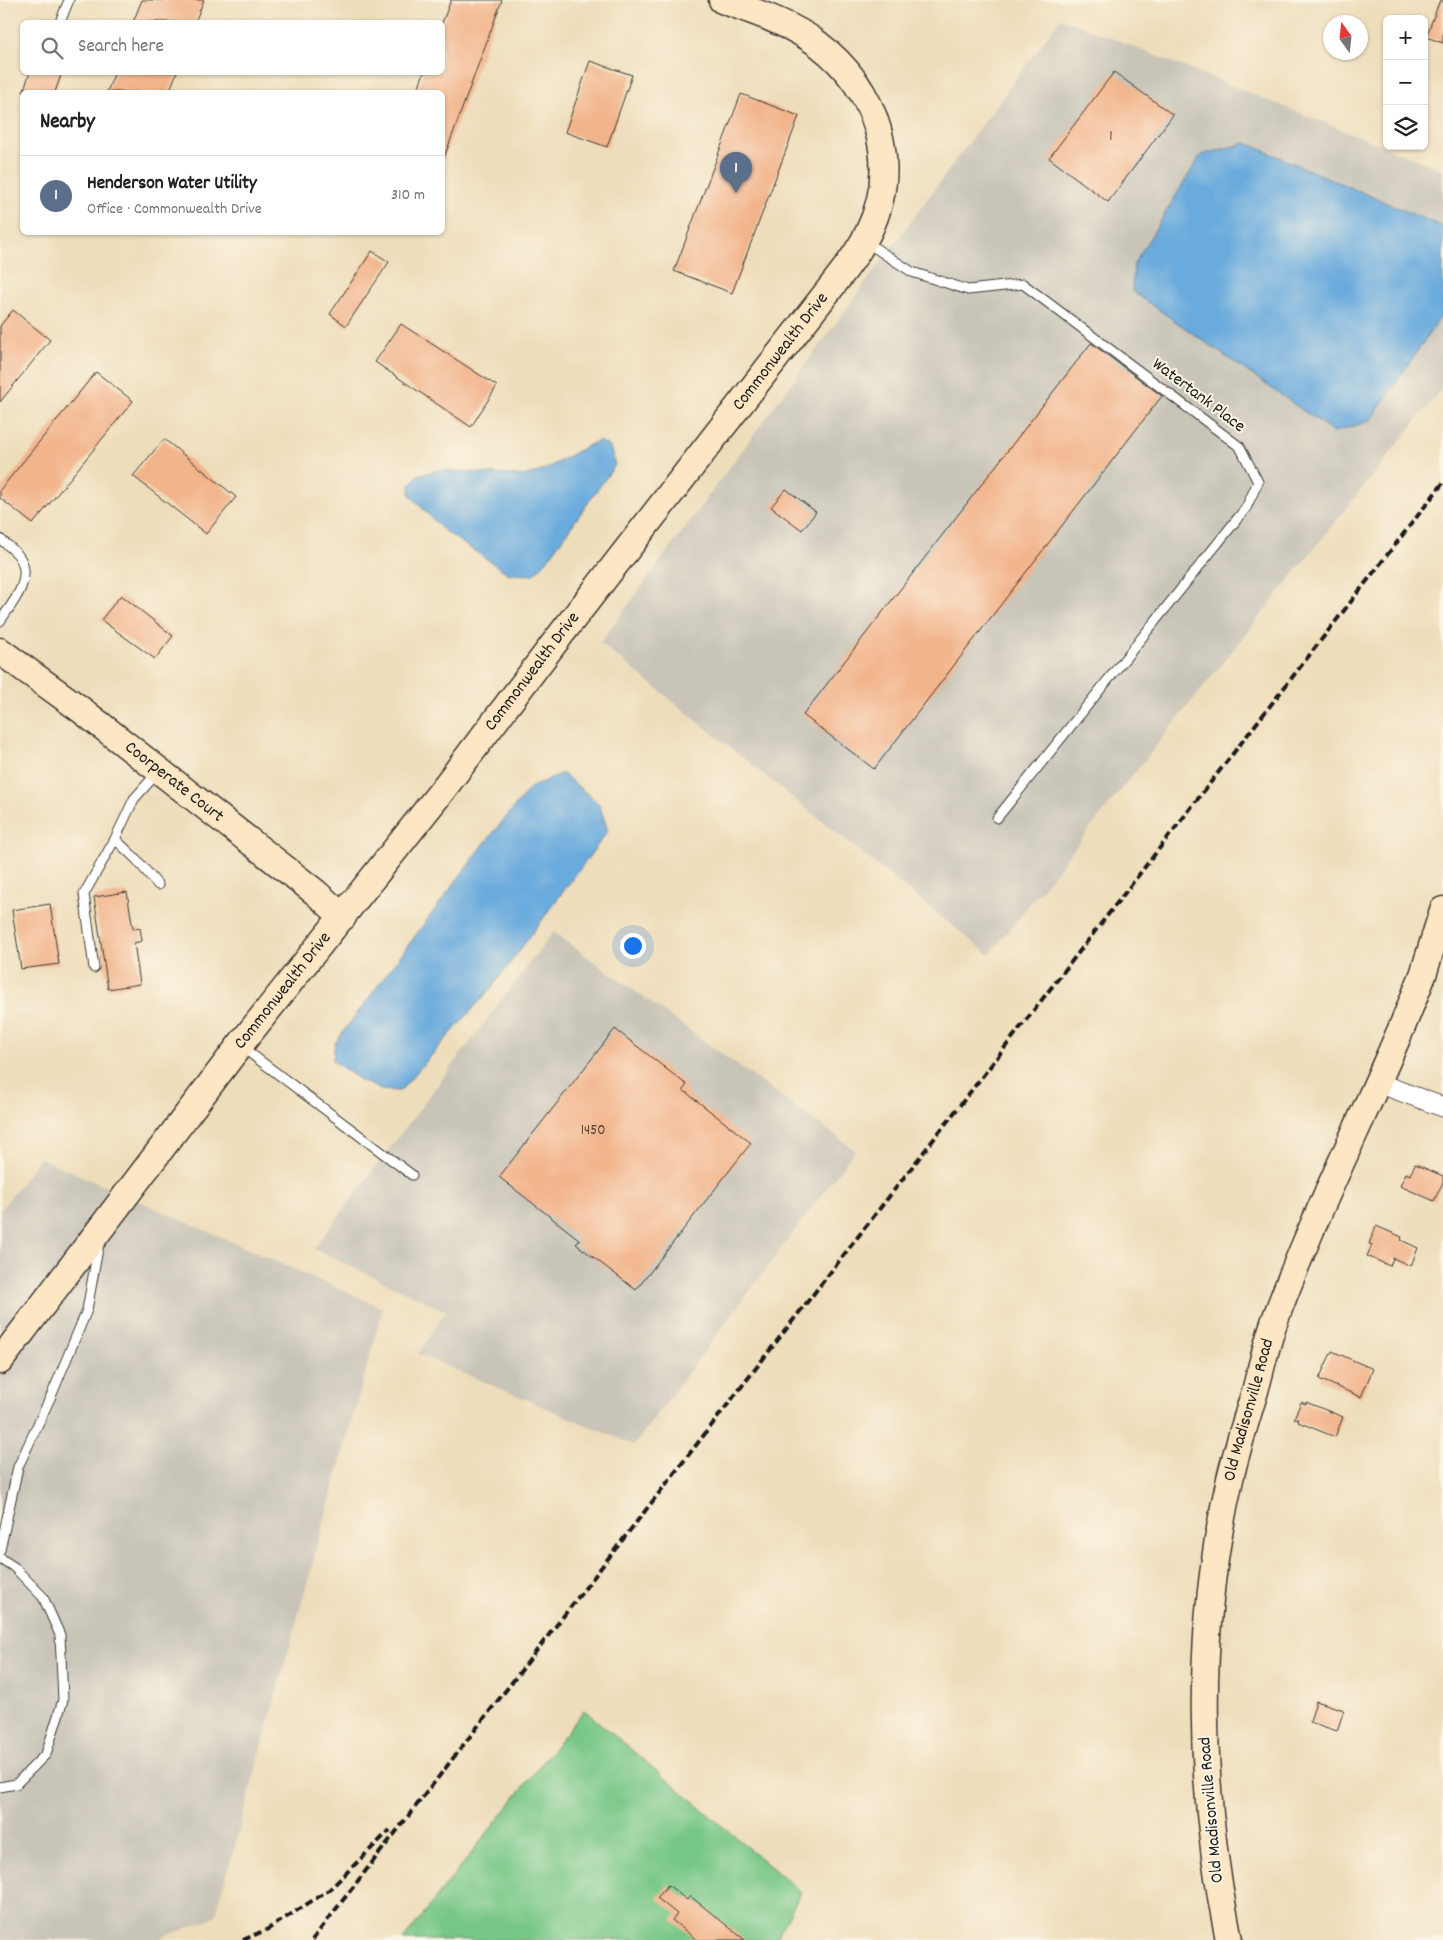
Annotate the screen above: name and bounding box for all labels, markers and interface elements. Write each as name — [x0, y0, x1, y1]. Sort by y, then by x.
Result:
north arrow — [1323, 15, 1368, 60]
map controls — [1383, 15, 1428, 150]
button: + — [1383, 15, 1428, 60]
search box — [20, 20, 445, 75]
icon: search — [38, 34, 66, 62]
text: Search here — [78, 34, 164, 61]
button: − — [1383, 60, 1428, 105]
button: layers — [1383, 105, 1428, 150]
text: Nearby — [40, 108, 95, 138]
house number: 1 — [1109, 126, 1113, 148]
pin: 1 — [720, 152, 752, 193]
text: Henderson Water Utility — [87, 171, 257, 198]
text: 1 — [54, 184, 58, 207]
text: 310 m — [391, 184, 425, 207]
text: Office · Commonwealth Drive — [87, 198, 262, 221]
street label: Commonwealth Drive — [727, 287, 835, 416]
street label: Watertank Place — [1146, 353, 1250, 439]
street label: Commonwealth Drive — [479, 607, 586, 737]
street label: Coorperate Court — [119, 736, 229, 829]
street label: Commonwealth Drive — [228, 927, 338, 1055]
your location — [620, 933, 646, 959]
house number: 1450 — [581, 1120, 605, 1142]
street label: Old Madisonville Road — [1217, 1336, 1281, 1484]
street label: Old Madisonville Road — [1193, 1736, 1231, 1884]

